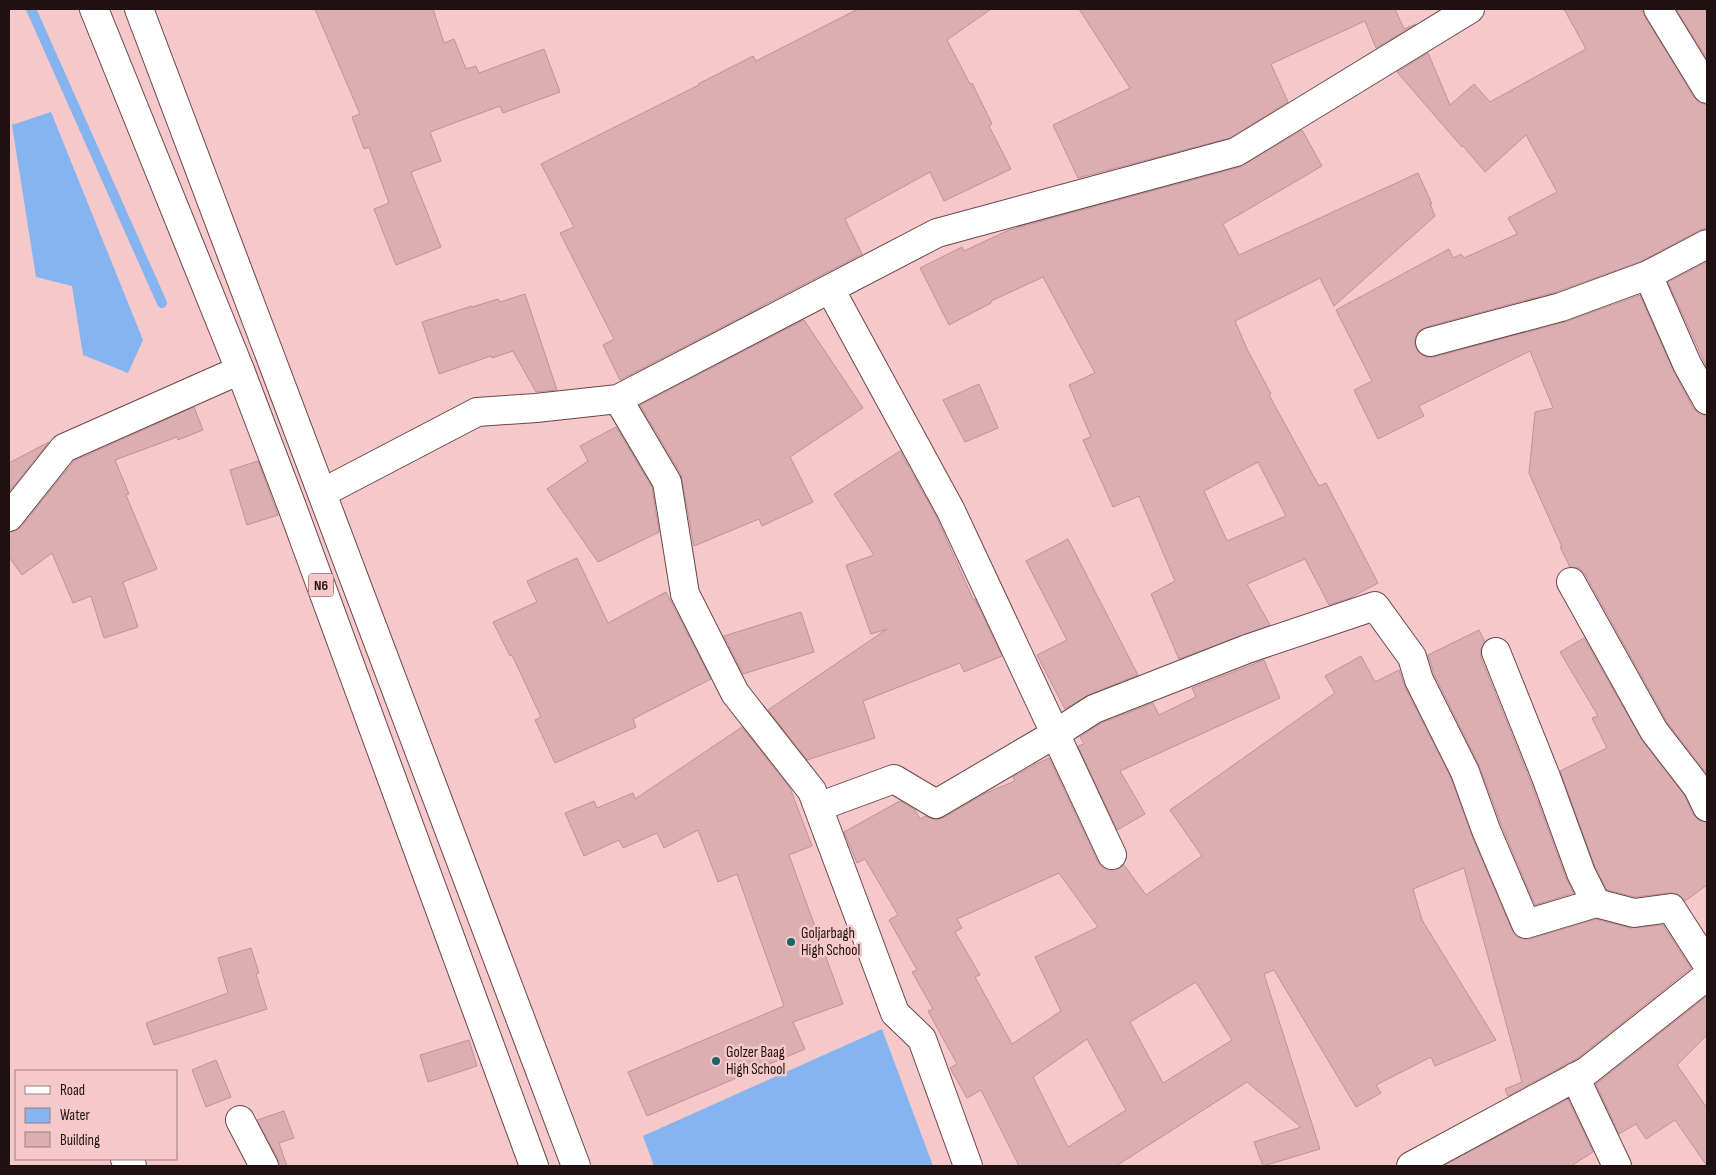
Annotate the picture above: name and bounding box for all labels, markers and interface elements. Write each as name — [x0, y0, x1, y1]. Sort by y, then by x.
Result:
road number: N6 — [308, 574, 334, 596]
place label: Goljarbagh High School — [801, 924, 860, 960]
marker: Goljarbagh High School — [785, 936, 797, 948]
place label: Golzer Baag High School — [726, 1043, 785, 1079]
marker: Golzer Baag High School — [710, 1055, 722, 1067]
legend — [15, 1070, 178, 1160]
text: Road — [60, 1081, 85, 1100]
text: Water — [60, 1106, 91, 1125]
text: Building — [60, 1131, 100, 1150]

